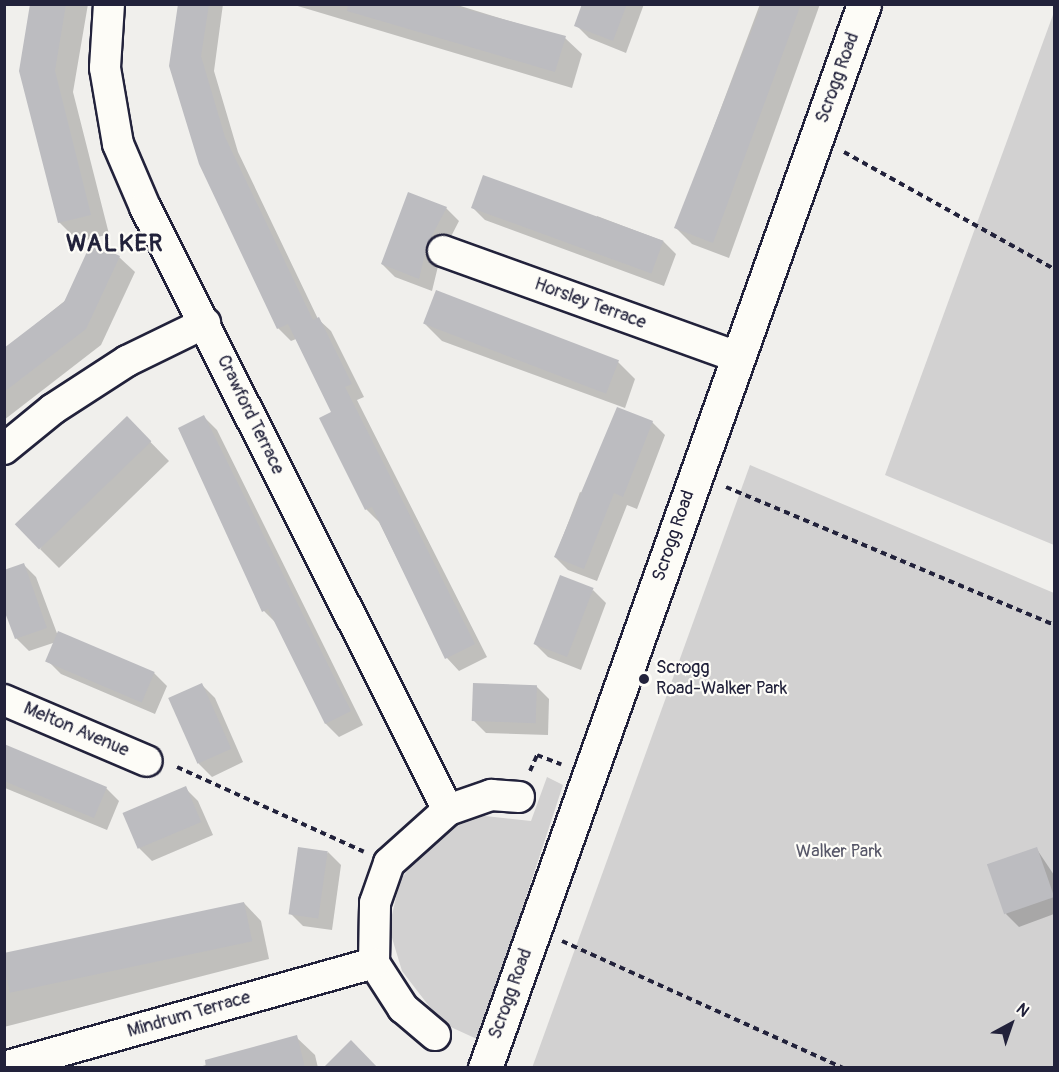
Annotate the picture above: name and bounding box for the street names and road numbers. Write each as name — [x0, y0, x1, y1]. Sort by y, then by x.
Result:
street label: Scrogg Road — [812, 30, 864, 126]
street label: Horsley Terrace — [531, 274, 649, 334]
street label: Crawford Terrace — [212, 352, 288, 478]
street label: Scrogg Road — [648, 488, 700, 584]
street label: Melton Avenue — [20, 698, 132, 762]
street label: Scrogg Road — [485, 946, 537, 1042]
street label: Mindrum Terrace — [125, 987, 253, 1043]

